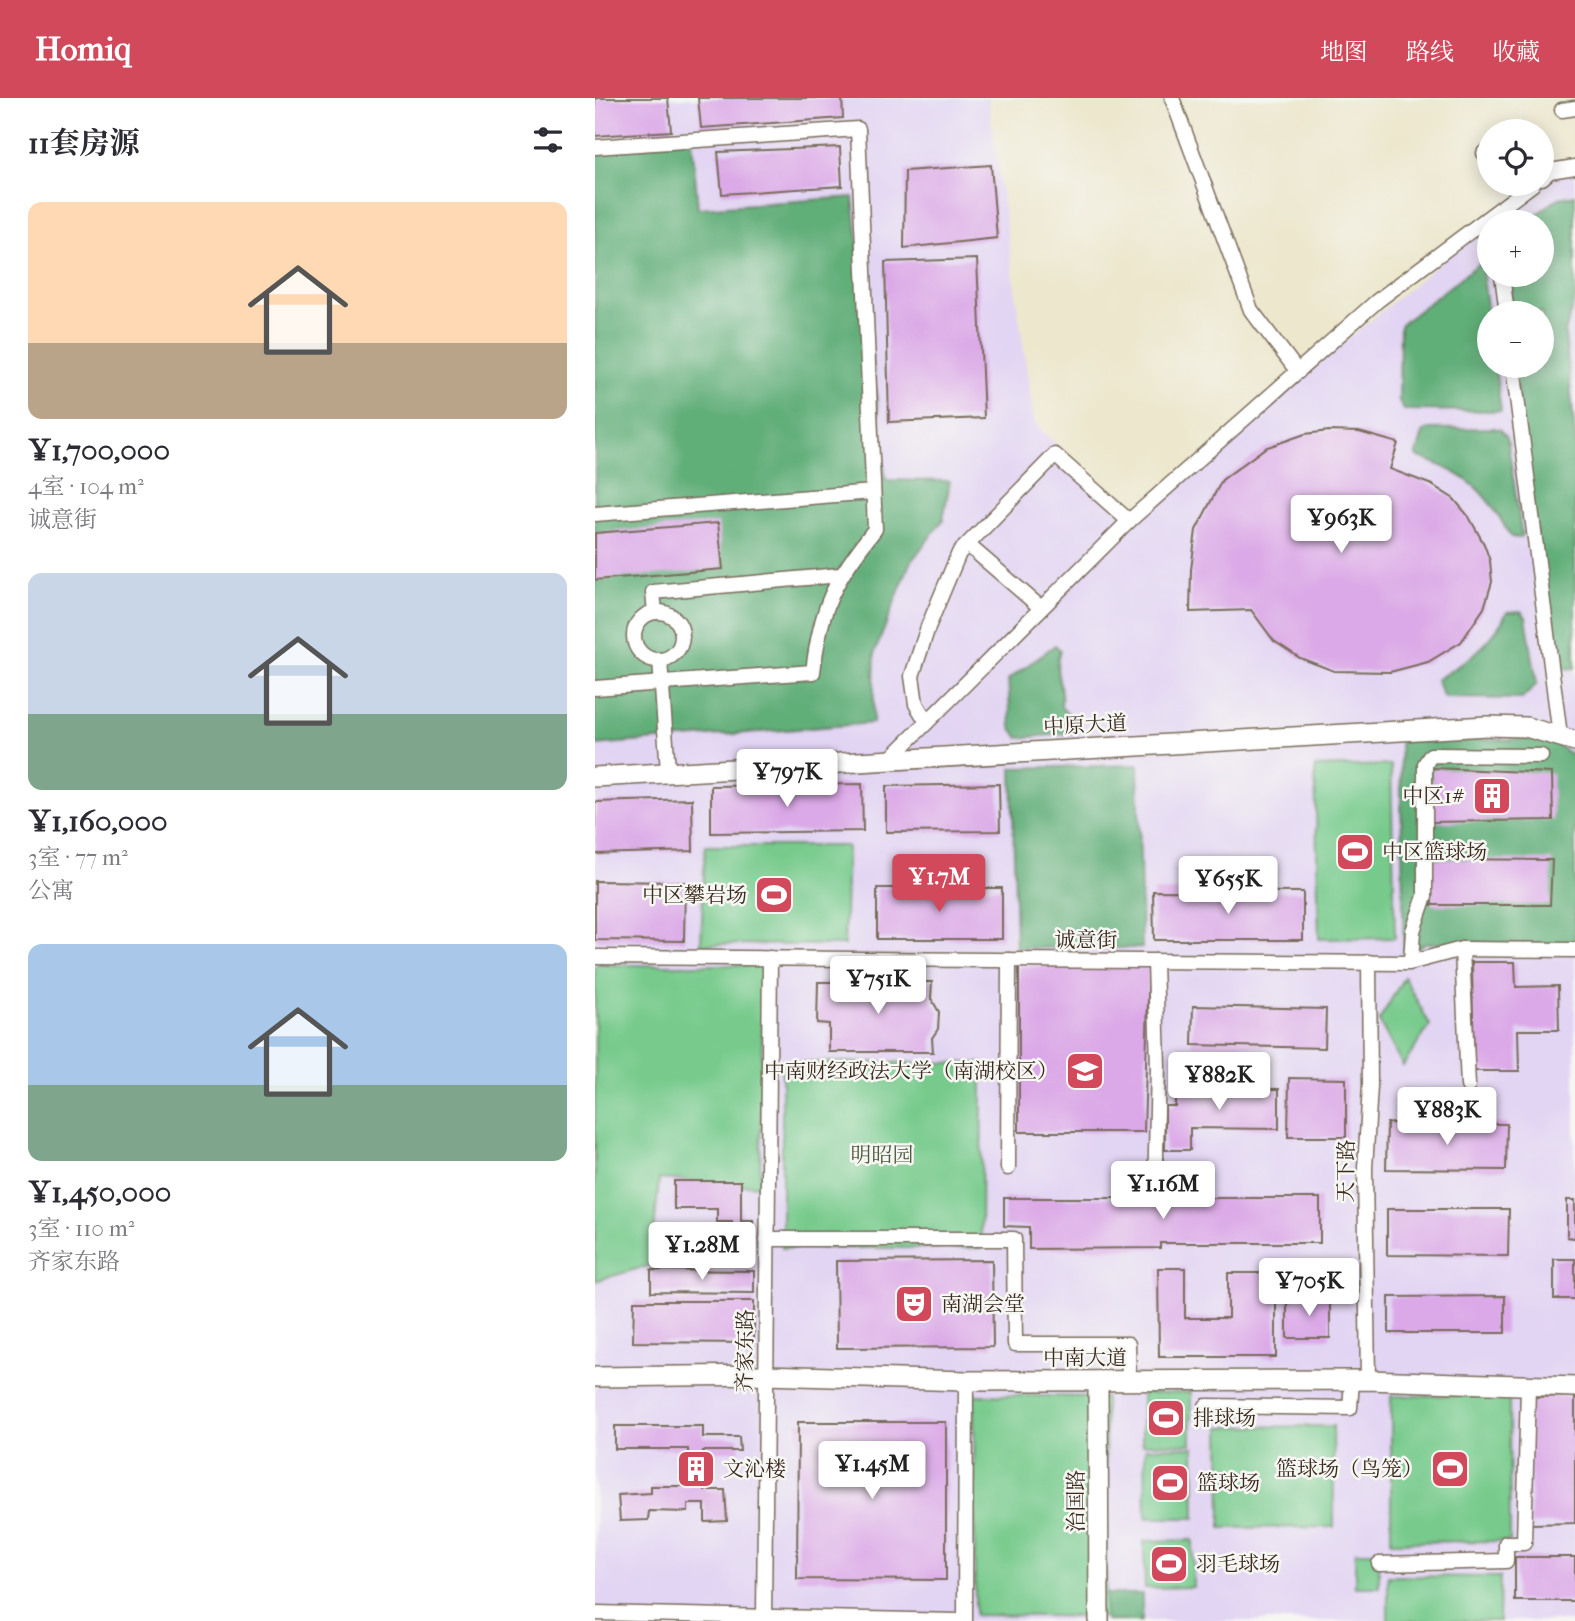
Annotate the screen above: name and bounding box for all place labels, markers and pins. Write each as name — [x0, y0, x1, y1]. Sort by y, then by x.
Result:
pin: ¥963K — [1292, 496, 1390, 555]
pin: ¥797K — [738, 750, 836, 809]
building icon: 中区1# — [1471, 775, 1513, 817]
place label: 中区1# — [1402, 784, 1465, 808]
sports icon: 中区篮球场 — [1334, 831, 1376, 873]
place label: 中区篮球场 — [1382, 840, 1487, 864]
pin: ¥1.7M — [890, 854, 988, 914]
pin: ¥655K — [1179, 856, 1277, 916]
sports icon: 中区攀岩场 — [753, 874, 795, 916]
place label: 中区攀岩场 — [642, 883, 747, 907]
pin: ¥751K — [829, 956, 927, 1016]
school or university icon: 中南财经政法大学（南湖校区） — [1064, 1050, 1106, 1092]
pin: ¥882K — [1170, 1052, 1268, 1112]
place label: 中南财经政法大学（南湖校区） — [764, 1059, 1058, 1083]
pin: ¥883K — [1398, 1088, 1496, 1147]
pin: ¥1.16M — [1106, 1162, 1220, 1221]
pin: ¥1.28M — [645, 1222, 759, 1282]
pin: ¥705K — [1260, 1258, 1358, 1318]
theatre icon: 南湖会堂 — [893, 1283, 935, 1325]
place label: 南湖会堂 — [941, 1292, 1025, 1316]
sports icon: 排球场 — [1145, 1397, 1187, 1439]
place label: 排球场 — [1193, 1406, 1256, 1430]
pin: ¥1.45M — [815, 1442, 929, 1501]
building icon: 文沁楼 — [675, 1448, 717, 1490]
sports icon: 篮球场（鸟笼） — [1429, 1448, 1471, 1490]
place label: 文沁楼 — [723, 1457, 786, 1481]
place label: 篮球场（鸟笼） — [1276, 1457, 1423, 1481]
sports icon: 篮球场 — [1149, 1462, 1191, 1504]
place label: 篮球场 — [1197, 1471, 1260, 1495]
sports icon: 羽毛球场 — [1148, 1543, 1190, 1585]
place label: 羽毛球场 — [1196, 1552, 1280, 1576]

